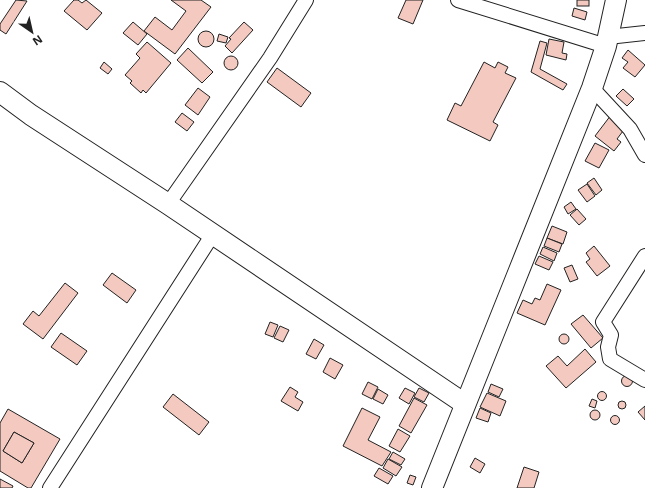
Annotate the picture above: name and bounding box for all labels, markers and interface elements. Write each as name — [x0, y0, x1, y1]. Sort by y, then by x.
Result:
north arrow — [12, 12, 52, 52]
text: N — [30, 32, 46, 49]

